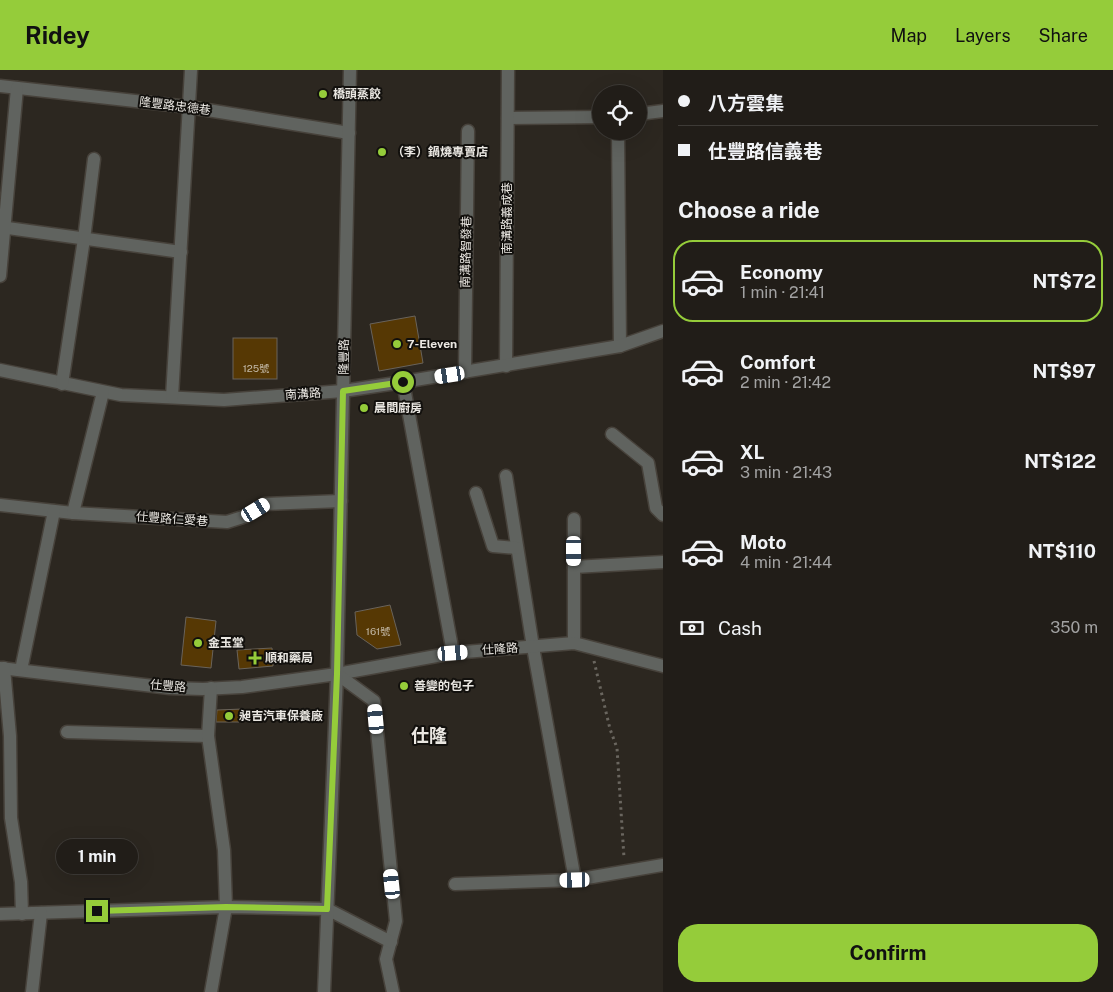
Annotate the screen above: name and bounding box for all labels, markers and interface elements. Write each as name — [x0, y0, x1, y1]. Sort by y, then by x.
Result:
text: Ridey — [25, 21, 90, 49]
text: Map — [891, 25, 927, 46]
text: Layers — [955, 25, 1011, 46]
text: Share — [1039, 25, 1088, 46]
map controls — [592, 85, 647, 140]
button: locate — [592, 85, 647, 140]
place label: 橋頭蒸餃 — [333, 87, 381, 101]
marker: 橋頭蒸餃 — [317, 88, 329, 100]
text: 八方雲集 — [708, 92, 784, 114]
street label: 隆豐路忠德巷 — [138, 95, 212, 117]
text: 仕豐路信義巷 — [708, 140, 822, 162]
place label: （李）鍋燒專賣店 — [392, 145, 488, 159]
marker: （李）鍋燒專賣店 — [376, 146, 388, 158]
street label: 南溝路義成巷 — [500, 182, 514, 254]
text: Choose a ride — [678, 197, 820, 223]
street label: 南溝路智發巷 — [458, 216, 474, 288]
icon: car — [680, 259, 725, 304]
text: Economy — [740, 261, 823, 283]
text: NT$72 — [1032, 270, 1096, 292]
text: 1 min · 21:41 — [740, 283, 825, 302]
place label: 7-Eleven — [407, 337, 457, 351]
marker: 7-Eleven — [391, 338, 403, 350]
street label: 隆豐路 — [337, 339, 351, 375]
icon: car — [680, 349, 725, 394]
text: Comfort — [740, 351, 816, 373]
text: NT$97 — [1032, 360, 1096, 382]
house number: 125號 — [243, 362, 269, 374]
car — [434, 365, 465, 385]
route start — [392, 371, 414, 393]
text: 2 min · 21:42 — [740, 373, 831, 392]
street label: 南溝路 — [285, 386, 321, 402]
place label: 晨間廚房 — [374, 401, 422, 415]
marker: 晨間廚房 — [358, 402, 370, 414]
icon: car — [680, 439, 725, 484]
text: XL — [740, 441, 765, 463]
text: NT$122 — [1024, 450, 1096, 472]
text: 3 min · 21:43 — [740, 463, 832, 482]
car — [239, 496, 272, 524]
street label: 仕豐路仁愛巷 — [136, 510, 208, 528]
icon: car — [680, 529, 725, 574]
text: Moto — [740, 531, 786, 553]
car — [566, 536, 581, 566]
text: NT$110 — [1028, 540, 1096, 562]
text: 4 min · 21:44 — [740, 553, 832, 572]
icon: cash — [678, 614, 706, 642]
text: Cash — [718, 617, 762, 639]
text: 350 m — [1050, 618, 1098, 637]
house number: 161號 — [366, 625, 390, 637]
place label: 金玉堂 — [208, 636, 244, 650]
marker: 金玉堂 — [192, 637, 204, 649]
street label: 仕隆路 — [482, 641, 518, 657]
car — [437, 644, 468, 662]
place label: 順和藥局 — [265, 651, 313, 665]
marker: 順和藥局 — [249, 652, 261, 664]
street label: 仕豐路 — [149, 677, 187, 695]
place label: 善變的包子 — [414, 679, 474, 693]
marker: 善變的包子 — [398, 680, 410, 692]
car — [367, 703, 384, 735]
place label: 昶吉汽車保養廠 — [239, 709, 323, 723]
marker: 昶吉汽車保養廠 — [223, 710, 235, 722]
district label: 仕隆 — [411, 725, 447, 746]
callout: 1 min — [56, 838, 138, 874]
text: 1 min — [78, 847, 116, 866]
car — [382, 868, 401, 900]
car — [559, 872, 590, 888]
route end — [86, 900, 108, 922]
button: Confirm — [678, 924, 1098, 982]

